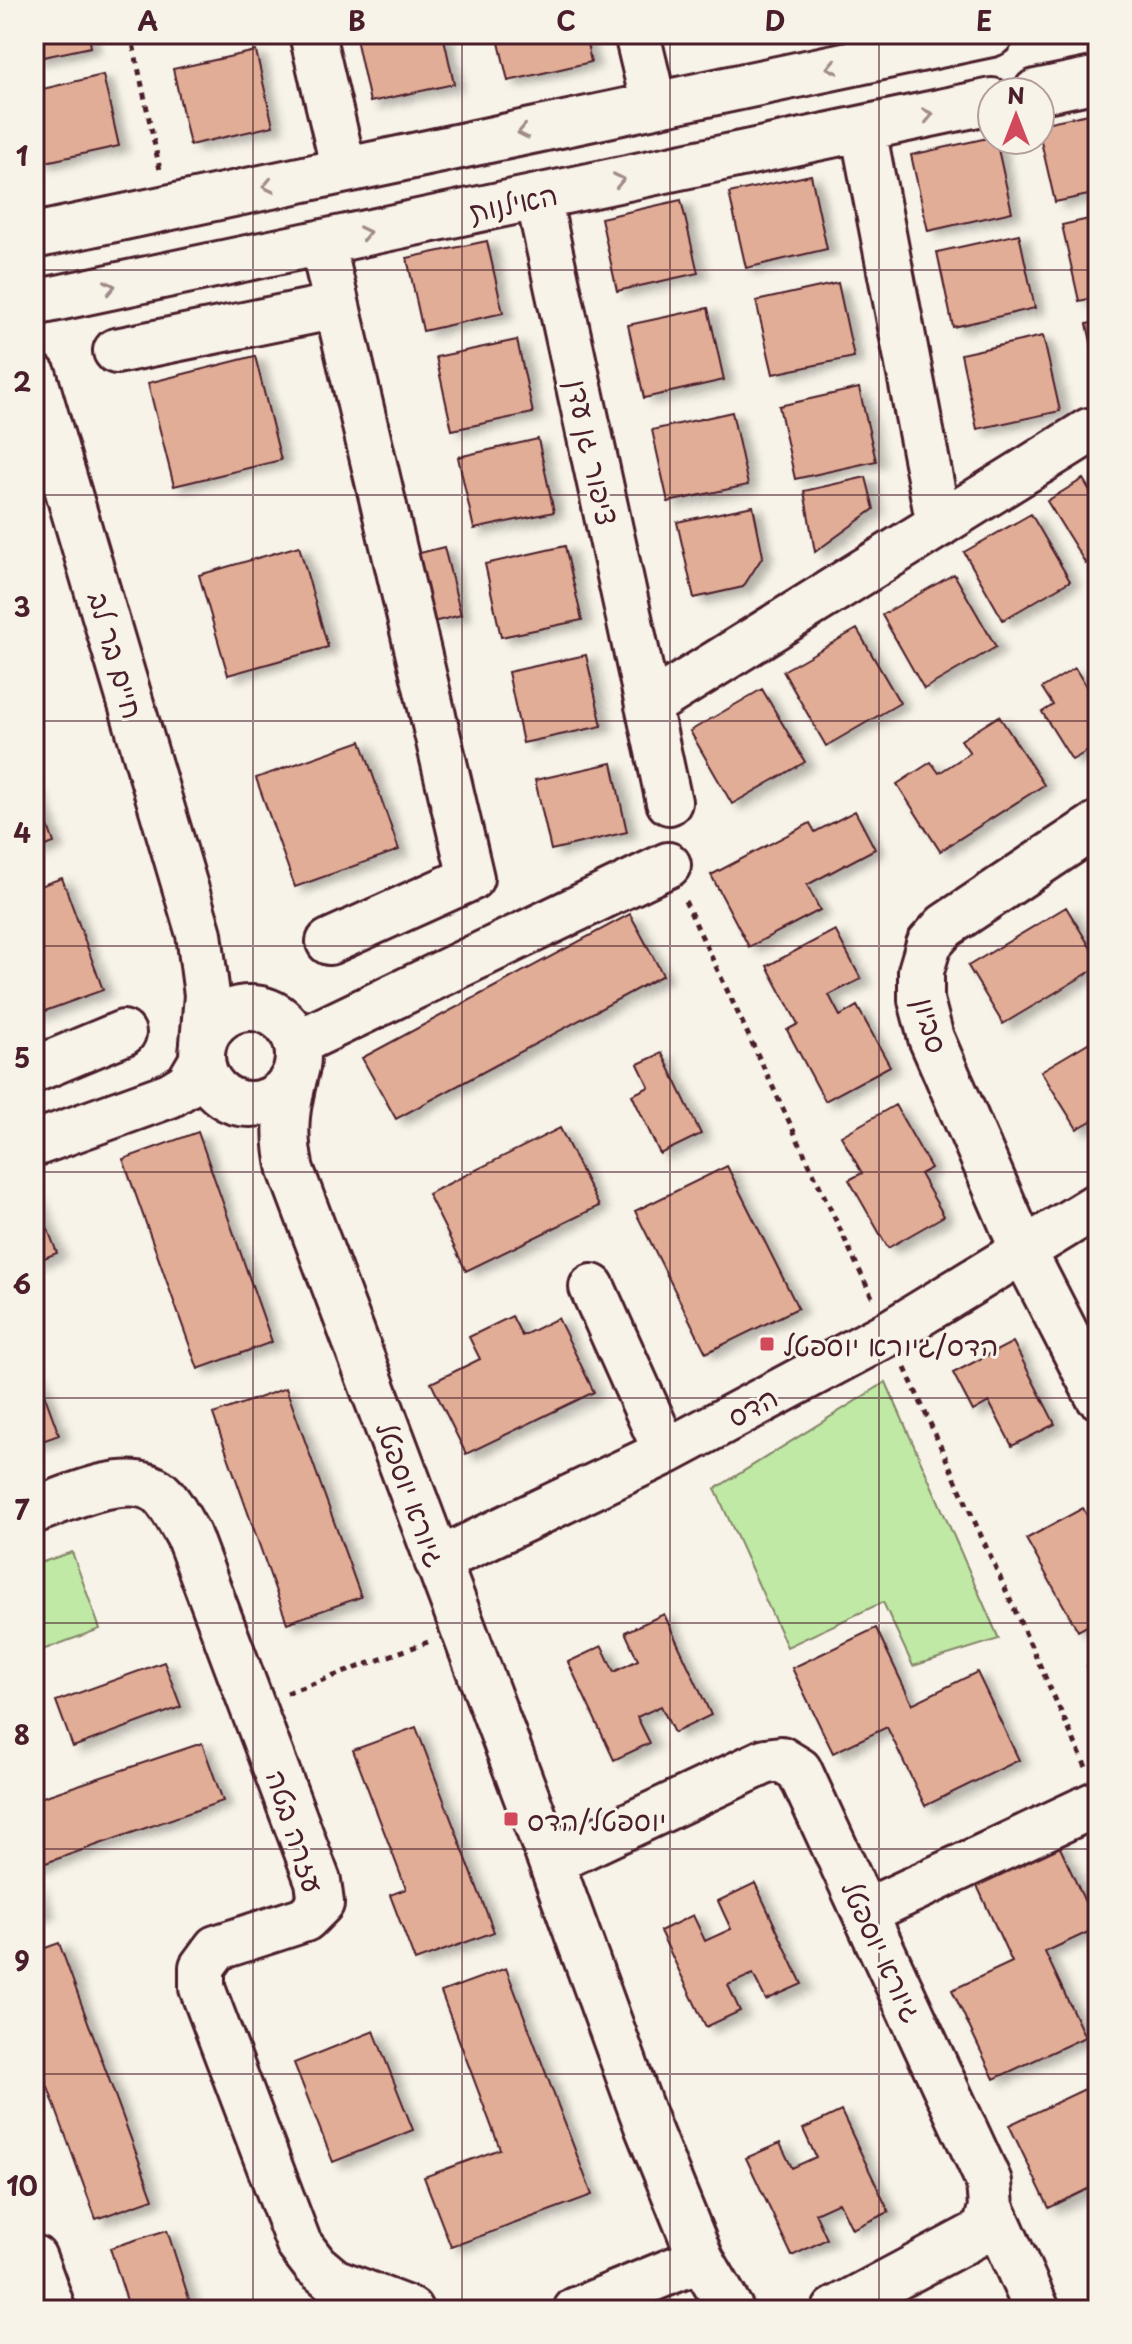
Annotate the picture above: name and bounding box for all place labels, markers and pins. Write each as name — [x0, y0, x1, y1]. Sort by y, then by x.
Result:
place label: הדס/גיורא יוספטל — [783, 1323, 999, 1366]
marker: הדס/גיורא יוספטל — [758, 1335, 776, 1353]
place label: יוספטל/הדס — [527, 1798, 666, 1841]
marker: יוספטל/הדס — [502, 1810, 520, 1828]

